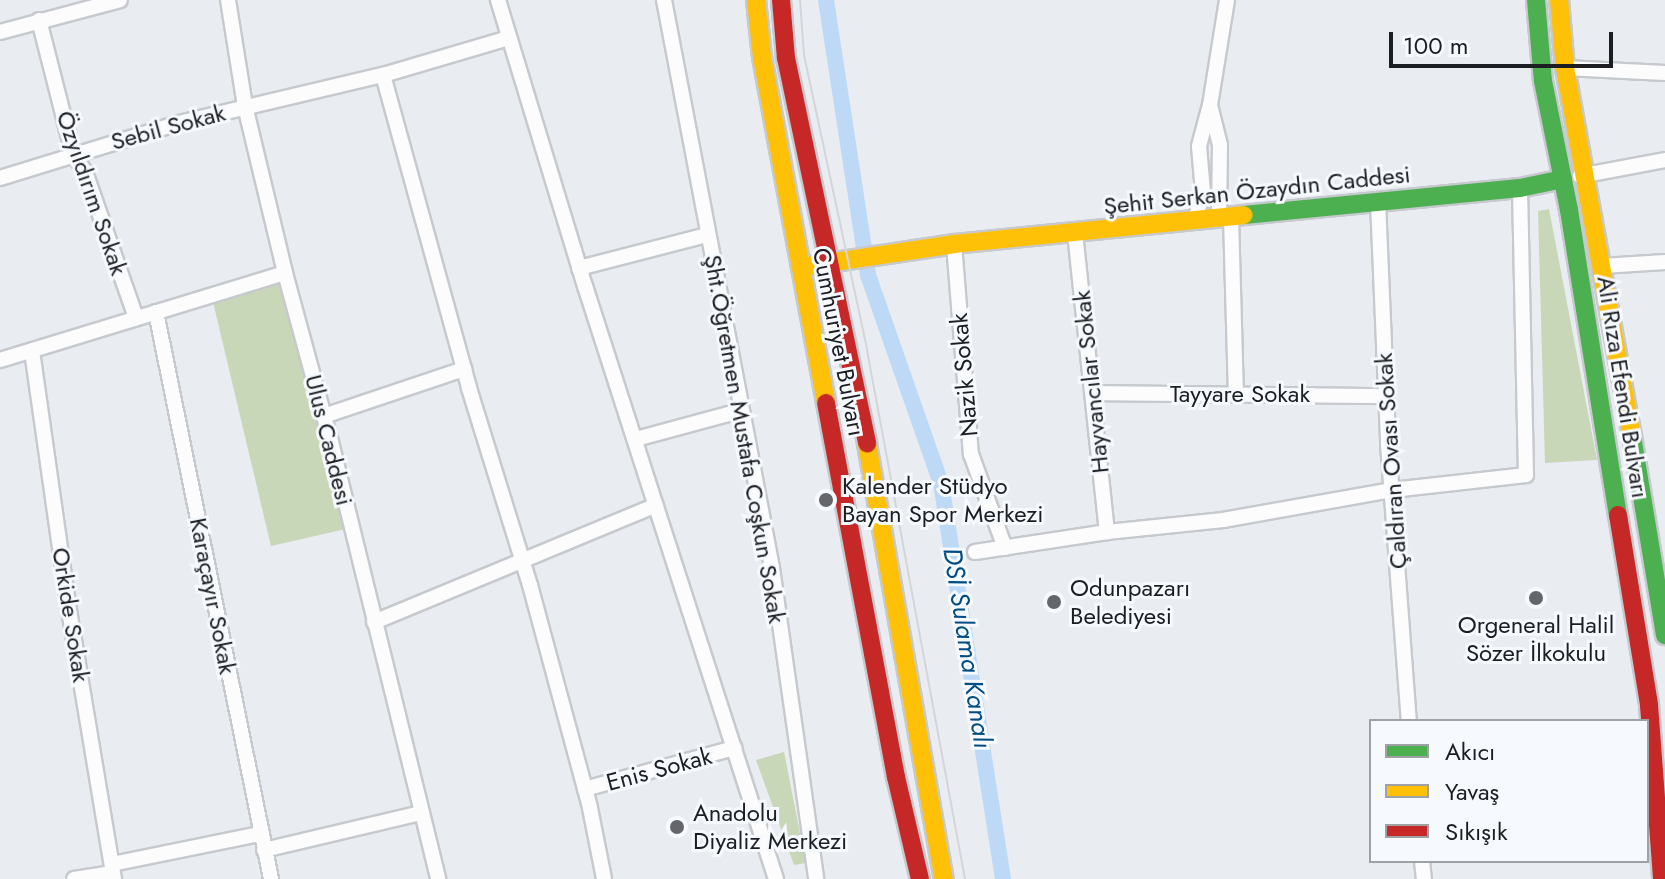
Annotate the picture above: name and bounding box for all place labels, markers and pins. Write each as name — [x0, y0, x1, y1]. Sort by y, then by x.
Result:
place label: Kalender Stüdyo Bayan Spor Merkezi — [842, 472, 1044, 528]
marker: Kalender Stüdyo Bayan Spor Merkezi — [817, 491, 835, 509]
place label: Odunpazarı Belediyesi — [1070, 574, 1190, 630]
marker: Orgeneral Halil Sözer İlkokulu — [1527, 589, 1545, 607]
marker: Odunpazarı Belediyesi — [1045, 593, 1063, 611]
place label: Orgeneral Halil Sözer İlkokulu — [1458, 611, 1614, 667]
place label: Anadolu Diyaliz Merkezi — [693, 799, 847, 855]
marker: Anadolu Diyaliz Merkezi — [668, 818, 686, 836]

